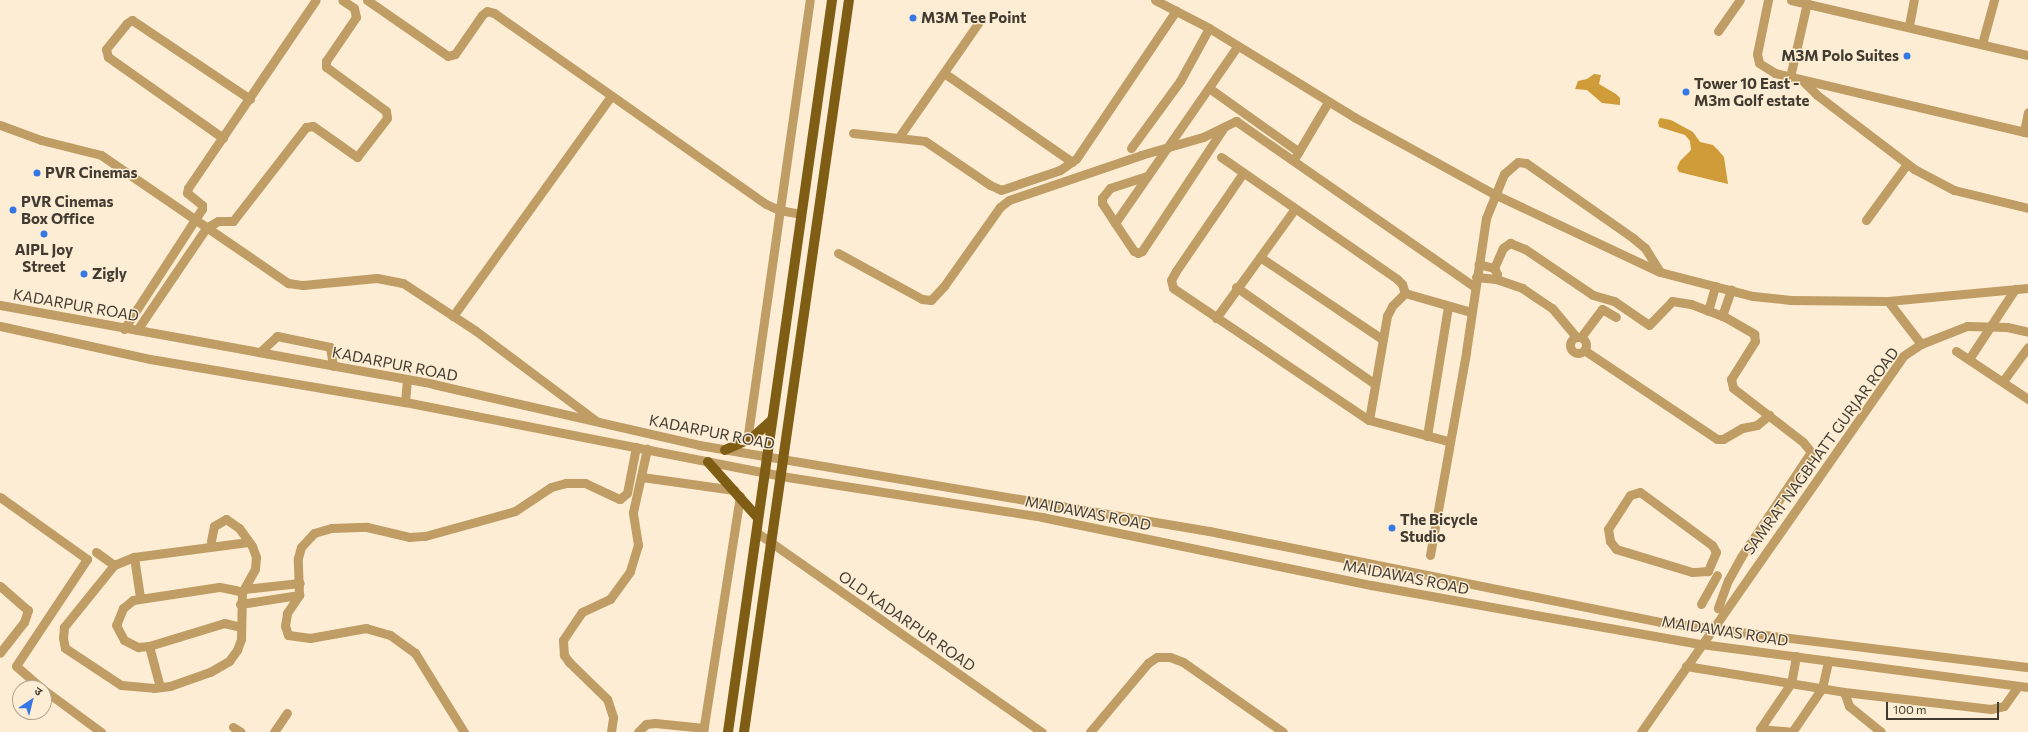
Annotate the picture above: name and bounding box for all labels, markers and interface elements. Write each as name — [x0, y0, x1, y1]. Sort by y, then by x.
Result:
place label: M3M Tee Point — [921, 9, 1026, 27]
marker: M3M Tee Point — [908, 13, 918, 23]
place label: M3M Polo Suites — [1781, 47, 1899, 65]
marker: M3M Polo Suites — [1902, 51, 1912, 61]
place label: Tower 10 East - M3m Golf estate — [1694, 74, 1809, 109]
marker: Tower 10 East - M3m Golf estate — [1681, 87, 1691, 97]
place label: PVR Cinemas — [45, 164, 138, 182]
marker: PVR Cinemas — [32, 168, 42, 178]
place label: PVR Cinemas Box Office — [21, 192, 114, 227]
marker: PVR Cinemas Box Office — [8, 205, 18, 215]
marker: AIPL Joy Street — [39, 229, 49, 239]
place label: AIPL Joy Street — [15, 240, 73, 275]
place label: Zigly — [92, 265, 127, 283]
marker: Zigly — [79, 269, 89, 279]
street label: KADARPUR ROAD — [12, 285, 140, 325]
street label: KADARPUR ROAD — [331, 343, 459, 385]
street label: SAMRAT NAGBHATT GURJAR ROAD — [1740, 344, 1902, 558]
street label: KADARPUR ROAD — [648, 411, 776, 453]
street label: MAIDAWAS ROAD — [1023, 492, 1153, 534]
place label: The Bicycle Studio — [1400, 510, 1478, 545]
marker: The Bicycle Studio — [1387, 523, 1397, 533]
street label: MAIDAWAS ROAD — [1341, 556, 1471, 598]
street label: OLD KADARPUR ROAD — [835, 567, 979, 675]
street label: MAIDAWAS ROAD — [1660, 612, 1790, 650]
north arrow — [12, 680, 52, 720]
text: उ — [32, 683, 45, 698]
scale bar — [1888, 694, 2001, 720]
text: 100 m — [1893, 702, 1927, 716]

